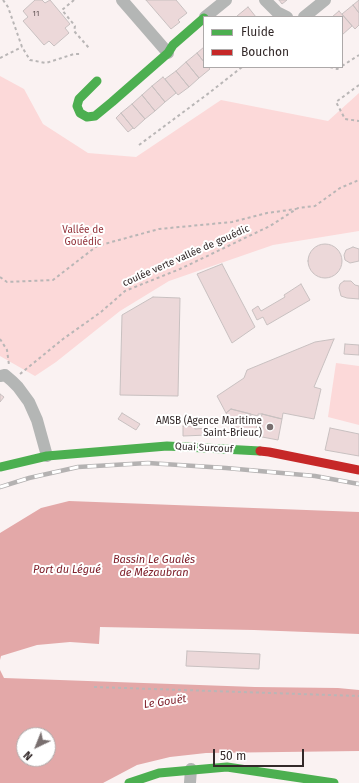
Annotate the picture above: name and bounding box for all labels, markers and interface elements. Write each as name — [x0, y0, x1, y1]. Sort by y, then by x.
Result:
house number: 11 — [33, 9, 39, 19]
legend — [203, 16, 343, 68]
text: Fluide — [241, 25, 274, 39]
text: Bouchon — [241, 45, 289, 59]
street label: coulée verte vallée de gouédic — [121, 223, 251, 289]
park label: Vallée de Gouédic — [62, 224, 104, 248]
place label: AMSB (Agence Maritime Saint-Brieuc) — [156, 415, 262, 438]
marker: AMSB (Agence Maritime Saint-Brieuc) — [265, 422, 275, 432]
street label: Quai Surcouf — [175, 440, 233, 456]
water label: Bassin Le Gualès de Mézaubran — [113, 553, 195, 579]
water label: Port du Légué — [33, 563, 101, 577]
water label: Le Gouët — [143, 692, 187, 712]
north arrow — [16, 727, 56, 767]
scale bar — [215, 741, 306, 767]
text: N — [21, 748, 35, 763]
text: 50 m — [220, 749, 246, 763]

